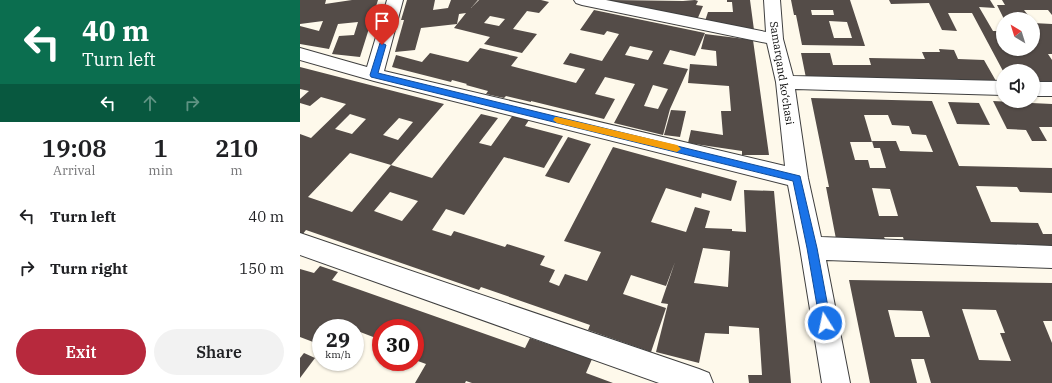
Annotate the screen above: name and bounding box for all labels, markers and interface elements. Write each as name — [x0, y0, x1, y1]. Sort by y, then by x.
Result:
pin — [365, 4, 399, 45]
icon: arrive — [371, 10, 393, 32]
text: 40 m — [82, 12, 149, 49]
north arrow — [996, 12, 1040, 56]
map controls — [996, 12, 1040, 108]
icon: left — [16, 16, 68, 68]
street label: Samarqand ko‘chasi — [767, 20, 797, 126]
text: Turn left — [82, 48, 156, 71]
button: sound — [996, 64, 1040, 108]
icon: left — [97, 92, 119, 114]
icon: ahead — [139, 92, 161, 114]
icon: right — [181, 92, 203, 114]
text: 19:08 — [42, 132, 107, 164]
text: 1 — [154, 132, 168, 164]
text: 210 — [215, 132, 258, 164]
text: Arrival — [53, 162, 95, 179]
text: min — [148, 162, 173, 179]
text: m — [230, 162, 243, 179]
icon: left — [16, 205, 38, 227]
text: Turn left — [50, 207, 116, 226]
text: 40 m — [248, 207, 284, 226]
icon: right — [16, 257, 38, 279]
text: Turn right — [50, 259, 128, 278]
text: 150 m — [239, 259, 284, 278]
position arrow — [804, 302, 846, 344]
speed limit sign: 30 — [372, 319, 424, 371]
text: 29 — [326, 326, 350, 353]
button: Exit — [16, 329, 146, 375]
button: Share — [154, 329, 284, 375]
text: km/h — [325, 348, 351, 361]

